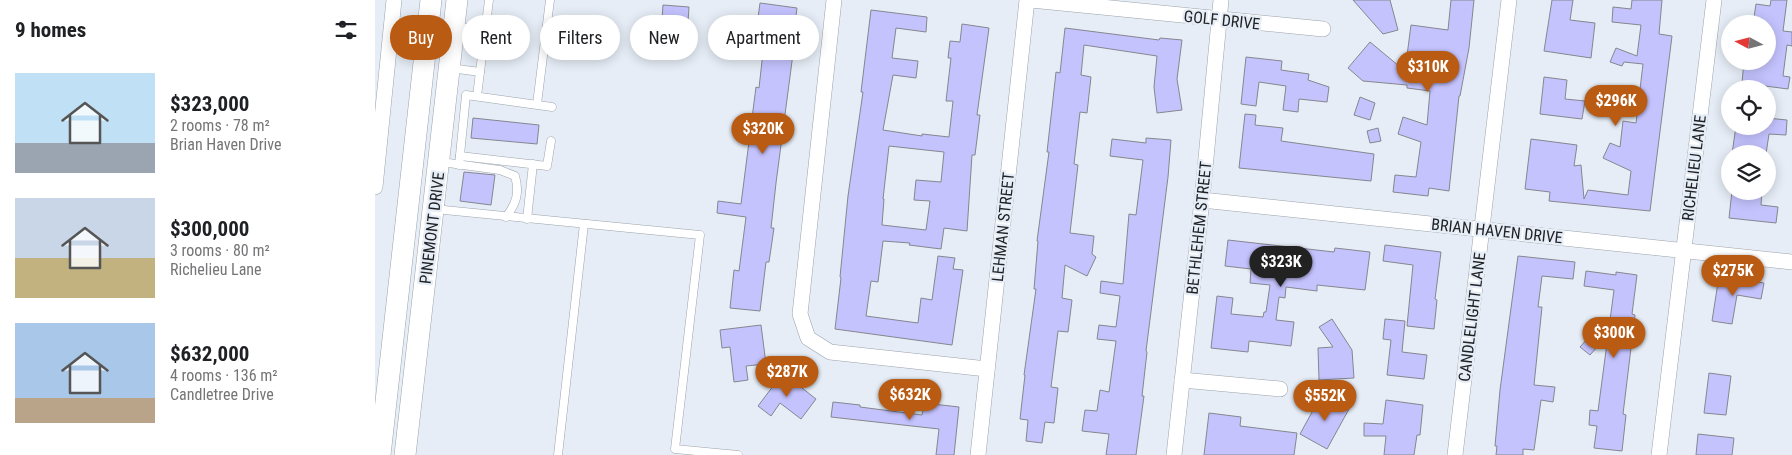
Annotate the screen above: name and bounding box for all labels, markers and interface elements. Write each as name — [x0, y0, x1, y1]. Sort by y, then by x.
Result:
street label: GOLF DRIVE — [1183, 7, 1261, 33]
chip: Buy — [390, 15, 452, 60]
chip: Rent — [462, 15, 530, 60]
chip: Filters — [540, 15, 620, 60]
chip: New — [630, 15, 698, 60]
chip: Apartment — [708, 15, 819, 60]
north arrow — [1721, 15, 1776, 70]
map controls — [1721, 15, 1776, 200]
icon: filters — [332, 16, 360, 44]
text: 9 homes — [15, 18, 86, 42]
pin: $310K — [1393, 51, 1463, 93]
text: $310K — [1407, 57, 1449, 76]
button: locate — [1721, 80, 1776, 135]
pin: $296K — [1581, 84, 1651, 127]
text: $296K — [1595, 91, 1637, 110]
text: $323,000 — [170, 92, 249, 116]
icon: home — [55, 93, 115, 153]
pin: $320K — [728, 112, 798, 155]
street label: RICHELIEU LANE — [1678, 114, 1710, 222]
text: 2 rooms · 78 m² — [170, 116, 270, 135]
text: $320K — [742, 119, 784, 138]
text: Brian Haven Drive — [170, 135, 281, 154]
button: layers — [1721, 145, 1776, 200]
street label: BETHLEHEM STREET — [1183, 160, 1215, 296]
street label: PINEMONT DRIVE — [416, 171, 448, 285]
street label: LEHMAN STREET — [988, 171, 1018, 283]
street label: BRIAN HAVEN DRIVE — [1430, 215, 1564, 247]
text: $300,000 — [170, 217, 249, 241]
icon: home — [55, 218, 115, 278]
text: 3 rooms · 80 m² — [170, 241, 270, 260]
pin: $323K — [1246, 246, 1316, 288]
street label: CANDLELIGHT LANE — [1455, 251, 1489, 383]
text: $323K — [1260, 252, 1302, 271]
pin: $275K — [1698, 254, 1768, 297]
text: Richelieu Lane — [170, 260, 262, 279]
text: $275K — [1712, 261, 1754, 280]
pin: $300K — [1579, 316, 1649, 359]
text: $300K — [1593, 323, 1635, 342]
text: $632,000 — [170, 342, 249, 366]
icon: home — [55, 343, 115, 403]
pin: $287K — [752, 356, 822, 398]
text: $287K — [766, 362, 808, 381]
text: 4 rooms · 136 m² — [170, 366, 278, 385]
pin: $632K — [875, 378, 945, 421]
pin: $552K — [1290, 380, 1360, 422]
text: Candletree Drive — [170, 385, 274, 404]
text: $632K — [889, 385, 931, 404]
text: $552K — [1304, 386, 1346, 405]

